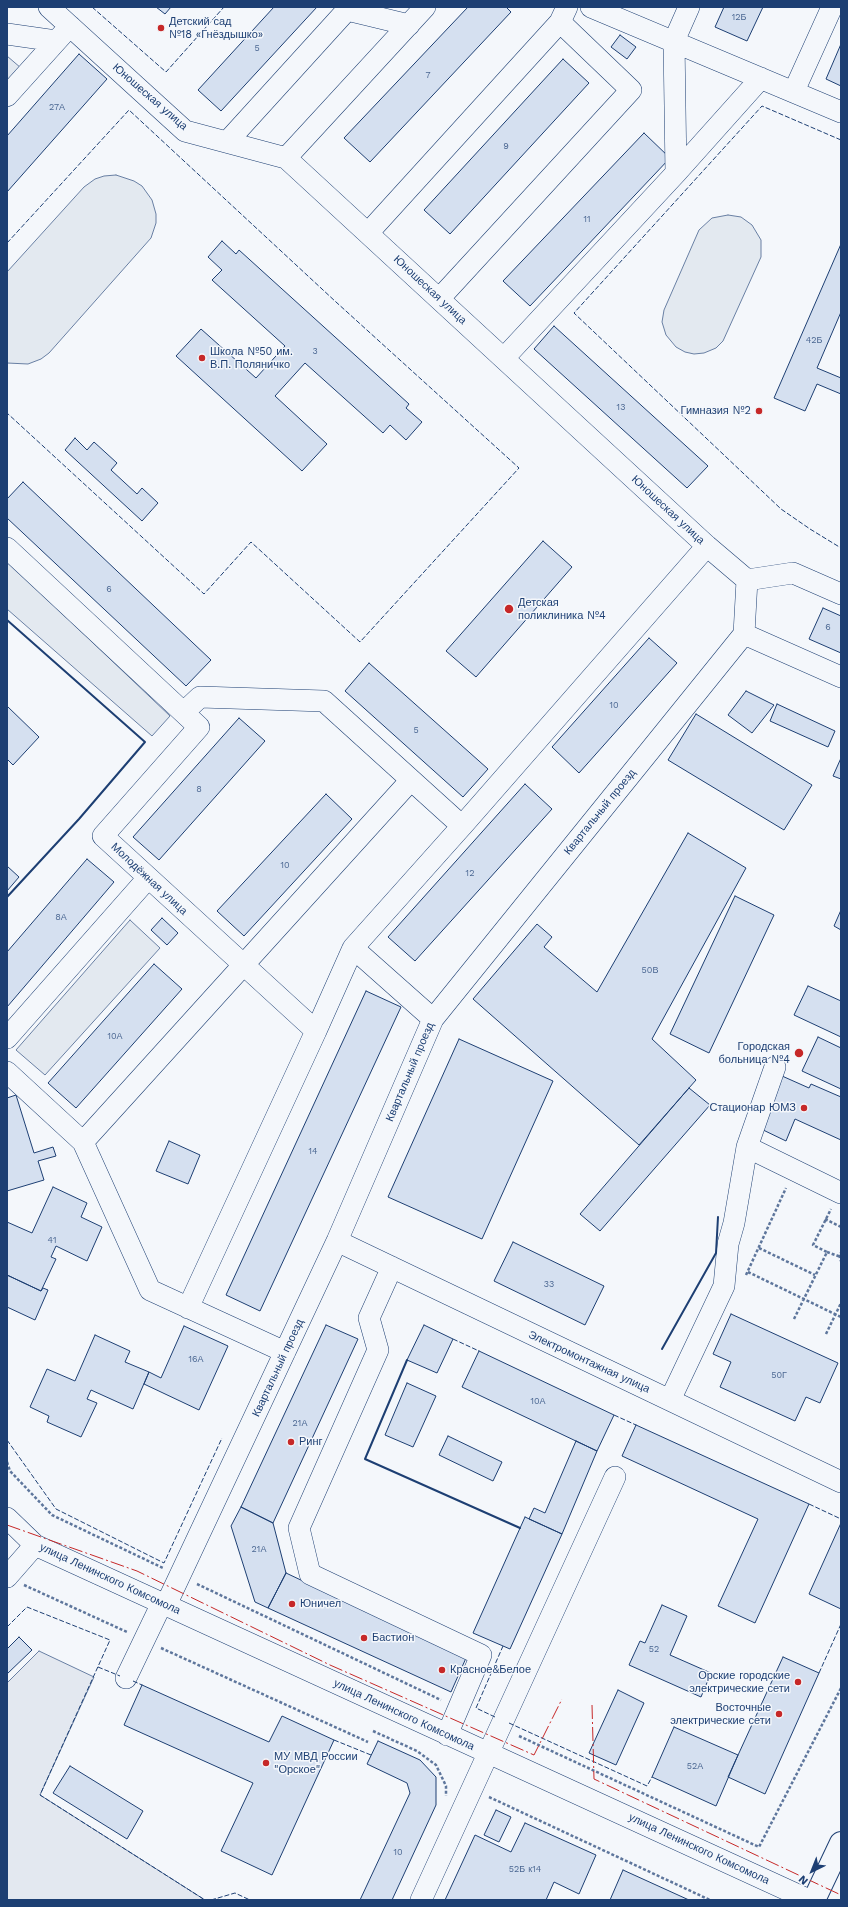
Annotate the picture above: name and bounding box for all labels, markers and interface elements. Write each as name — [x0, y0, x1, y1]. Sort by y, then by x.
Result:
house number: 12Б — [732, 12, 746, 22]
place label: Детский сад №18 «Гнёздышко» — [169, 15, 263, 41]
marker: Детский сад №18 «Гнёздышко» — [156, 23, 166, 33]
house number: 5 — [254, 43, 260, 53]
street label: Юношеская улица — [110, 61, 190, 133]
house number: 7 — [425, 70, 431, 80]
house number: 27А — [49, 102, 65, 112]
house number: 9 — [503, 141, 509, 151]
house number: 11 — [583, 214, 591, 224]
street label: Юношеская улица — [391, 253, 469, 327]
house number: 42Б — [806, 335, 822, 345]
place label: Школа №50 им. В.П. Поляничко — [210, 345, 293, 371]
house number: 3 — [312, 346, 318, 356]
marker: Школа №50 им. В.П. Поляничко — [197, 353, 207, 363]
house number: 13 — [617, 402, 625, 412]
place label: Гимназия №2 — [681, 404, 751, 418]
marker: Гимназия №2 — [754, 406, 764, 416]
street label: Юношеская улица — [629, 473, 707, 547]
house number: 6 — [106, 584, 112, 594]
place label: Детская поликлиника №4 — [518, 596, 606, 622]
marker: Детская поликлиника №4 — [503, 603, 515, 615]
house number: 6 — [825, 622, 831, 632]
house number: 10 — [609, 700, 619, 710]
house number: 5 — [413, 725, 419, 735]
street label: Квартальный проезд — [561, 766, 639, 858]
house number: 8 — [196, 784, 202, 794]
street label: Молодёжная улица — [108, 840, 190, 918]
house number: 10 — [280, 860, 290, 870]
house number: 12 — [466, 868, 474, 878]
house number: 8А — [55, 912, 67, 922]
house number: 50В — [642, 965, 658, 975]
street label: Квартальный проезд — [383, 1020, 437, 1124]
house number: 10А — [107, 1031, 123, 1041]
place label: Городская больница №4 — [719, 1040, 790, 1066]
marker: Городская больница №4 — [793, 1047, 805, 1059]
place label: Стационар ЮМЗ — [709, 1101, 796, 1115]
marker: Стационар ЮМЗ — [799, 1103, 809, 1113]
house number: 14 — [308, 1146, 318, 1156]
house number: 41 — [48, 1235, 56, 1245]
house number: 33 — [544, 1279, 554, 1289]
street label: Квартальный проезд — [250, 1317, 306, 1419]
street label: Электромонтажная улица — [526, 1328, 652, 1396]
house number: 16А — [189, 1354, 203, 1364]
house number: 50Г — [771, 1370, 787, 1380]
house number: 10А — [530, 1396, 546, 1406]
house number: 21А — [293, 1418, 307, 1428]
place label: Ринг — [299, 1435, 323, 1449]
marker: Ринг — [286, 1437, 296, 1447]
street label: улица Ленинского Комсомола — [38, 1541, 182, 1617]
house number: 21А — [252, 1544, 266, 1554]
place label: Юничел — [300, 1597, 341, 1611]
marker: Юничел — [287, 1599, 297, 1609]
place label: Бастион — [372, 1631, 414, 1645]
marker: Бастион — [359, 1633, 369, 1643]
house number: 52 — [649, 1644, 659, 1654]
place label: Красное&Белое — [450, 1663, 531, 1677]
marker: Красное&Белое — [437, 1665, 447, 1675]
place label: Орские городские электрические сети — [689, 1669, 790, 1695]
street label: улица Ленинского Комсомола — [332, 1677, 476, 1753]
marker: Орские городские электрические сети — [793, 1677, 803, 1687]
place label: Восточные электрические сети — [670, 1701, 771, 1727]
marker: Восточные электрические сети — [774, 1709, 784, 1719]
place label: МУ МВД России "Орское" — [274, 1750, 358, 1776]
marker: МУ МВД России "Орское" — [261, 1758, 271, 1768]
house number: 52А — [687, 1761, 703, 1771]
street label: улица Ленинского Комсомола — [627, 1811, 771, 1887]
house number: 10 — [393, 1847, 403, 1857]
north arrow — [792, 1851, 832, 1891]
house number: 52Б к14 — [509, 1864, 541, 1874]
text: N — [796, 1873, 811, 1888]

